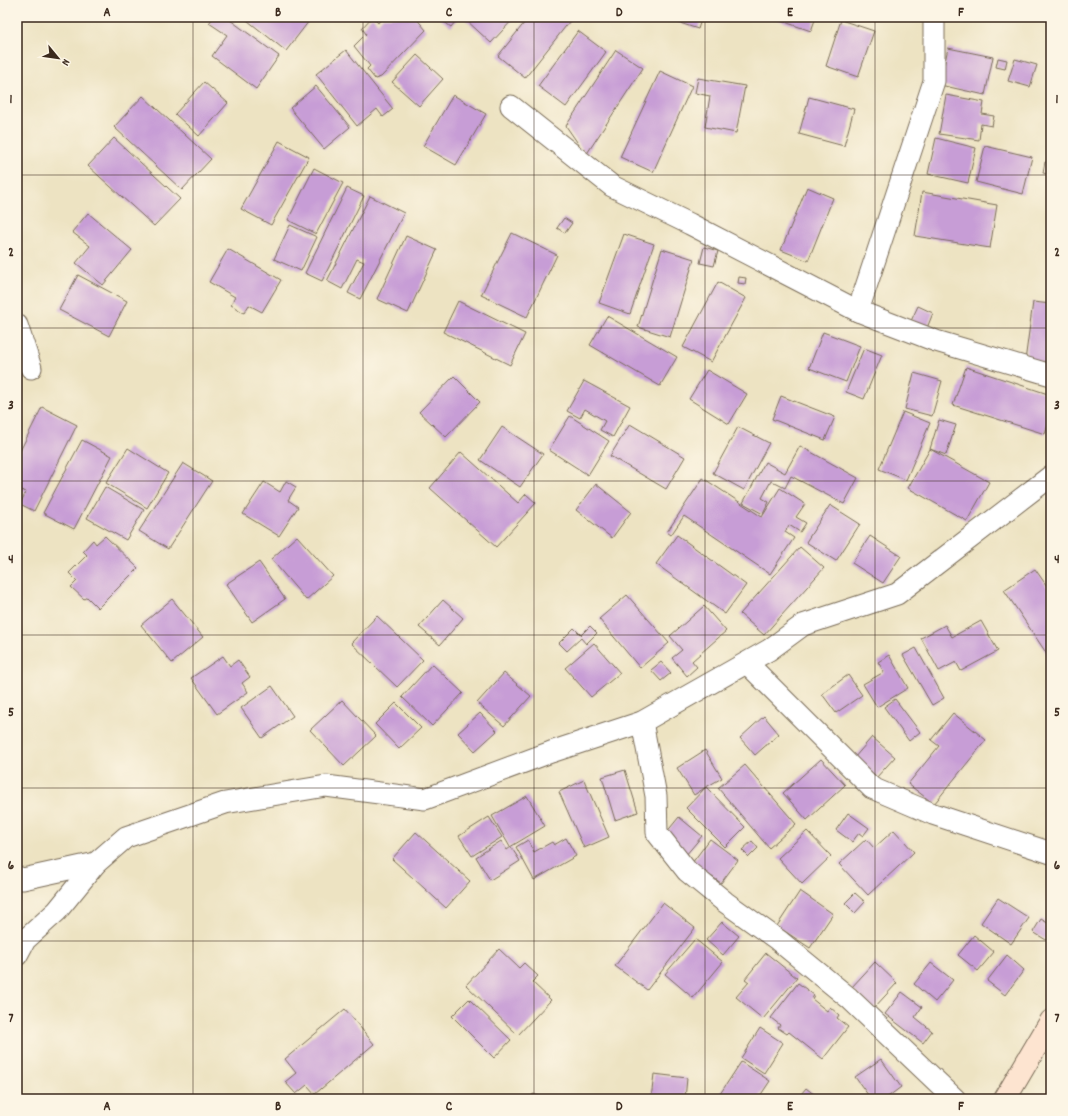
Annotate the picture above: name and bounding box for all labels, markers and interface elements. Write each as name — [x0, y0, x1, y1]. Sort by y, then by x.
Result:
text: A — [103, 4, 111, 23]
text: B — [275, 4, 281, 23]
text: C — [446, 4, 453, 23]
text: D — [616, 4, 623, 23]
text: E — [787, 4, 794, 23]
text: F — [958, 4, 964, 23]
north arrow — [38, 38, 78, 78]
text: N — [56, 56, 73, 69]
text: 1 — [10, 91, 13, 110]
text: 1 — [1056, 91, 1059, 110]
text: 2 — [8, 244, 14, 263]
text: 2 — [1054, 244, 1060, 263]
text: 3 — [8, 397, 14, 416]
text: 3 — [1054, 397, 1060, 416]
text: 4 — [8, 551, 14, 570]
text: 4 — [1054, 551, 1060, 570]
text: 5 — [8, 704, 14, 723]
text: 5 — [1054, 704, 1060, 723]
text: 6 — [8, 857, 15, 876]
text: 6 — [1054, 857, 1061, 876]
text: 7 — [9, 1010, 14, 1029]
text: 7 — [1055, 1010, 1060, 1029]
text: A — [103, 1098, 111, 1116]
text: B — [275, 1098, 281, 1116]
text: C — [446, 1098, 453, 1116]
text: D — [616, 1098, 623, 1116]
text: E — [787, 1098, 794, 1116]
text: F — [958, 1098, 964, 1116]

